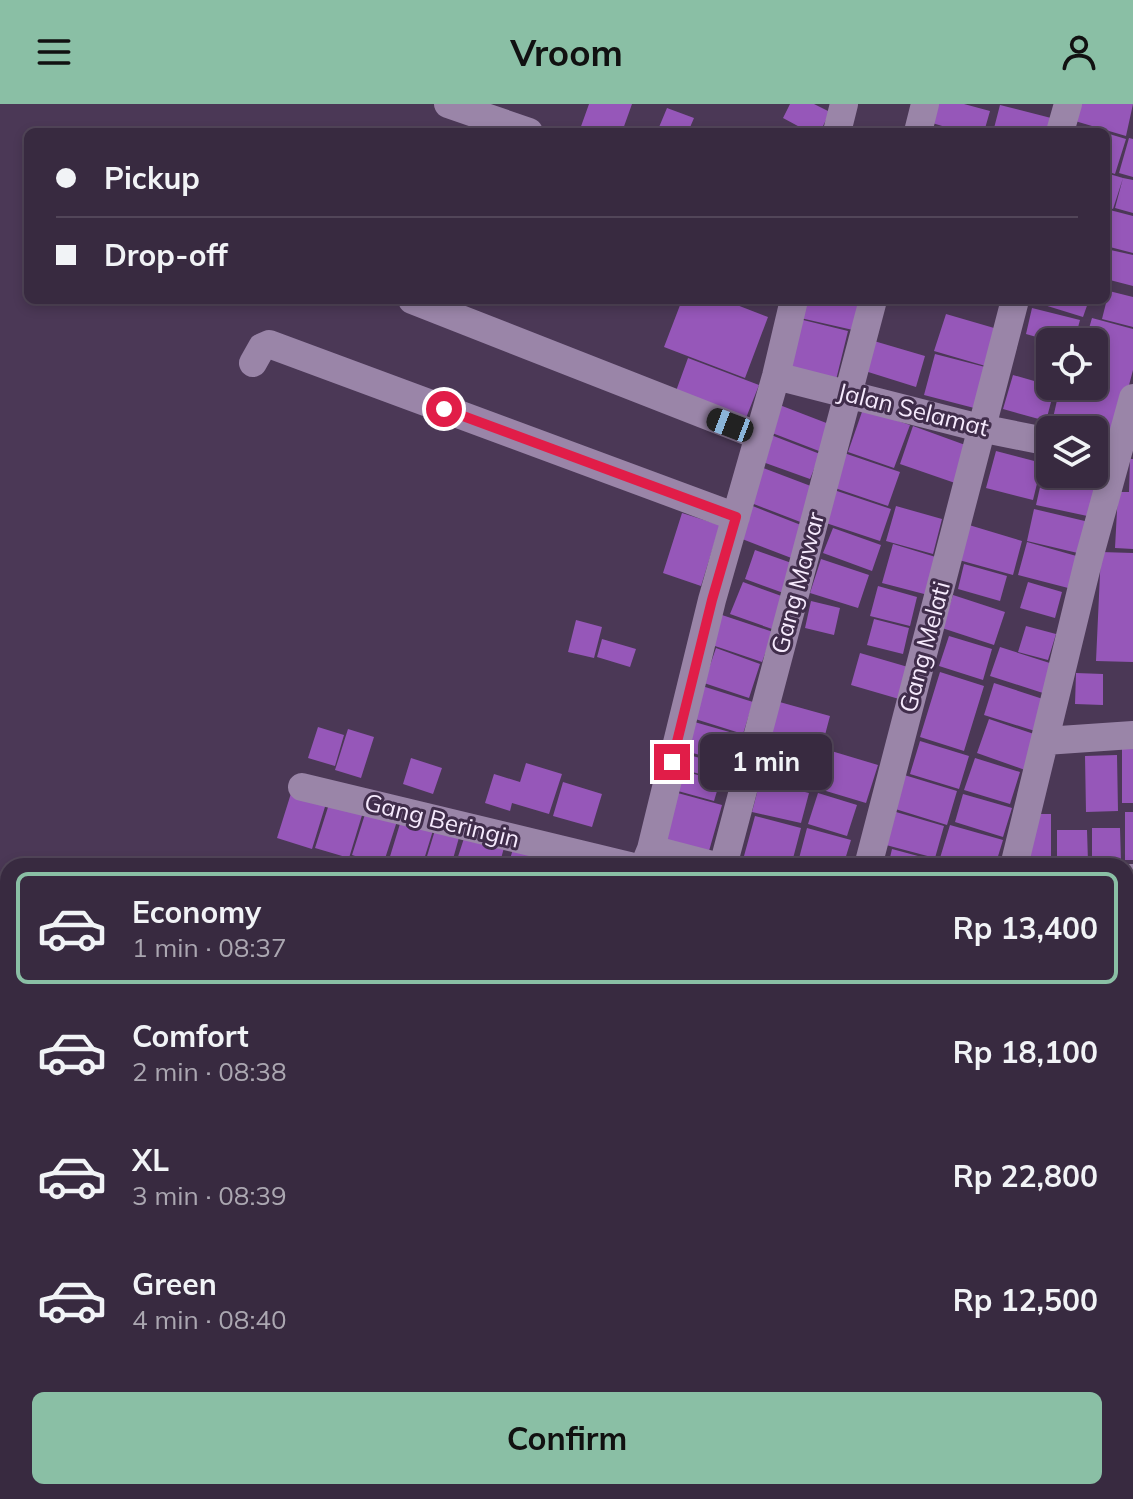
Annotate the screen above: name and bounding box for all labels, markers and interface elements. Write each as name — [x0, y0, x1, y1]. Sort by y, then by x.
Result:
icon: menu — [32, 30, 76, 74]
text: Vroom — [510, 30, 623, 75]
icon: person — [1057, 30, 1101, 74]
text: Pickup — [104, 159, 200, 197]
text: Drop-off — [104, 236, 228, 274]
map controls — [1036, 328, 1108, 488]
button: locate — [1036, 328, 1108, 400]
street label: Jalan Selamat — [835, 376, 992, 442]
route start — [426, 391, 462, 427]
car — [703, 405, 757, 445]
button: layers — [1036, 416, 1108, 488]
street label: Gang Mawar — [764, 508, 830, 657]
street label: Gang Melati — [892, 578, 956, 716]
callout: 1 min — [700, 734, 832, 790]
route end — [654, 744, 690, 780]
text: 1 min — [732, 745, 800, 778]
street label: Gang Beringin — [362, 786, 523, 854]
icon: car — [36, 892, 108, 964]
text: Economy — [132, 893, 261, 931]
text: Rp 13,400 — [953, 909, 1098, 947]
text: 1 min · 08:37 — [132, 931, 287, 964]
icon: car — [36, 1016, 108, 1088]
text: Comfort — [132, 1017, 249, 1055]
text: Rp 18,100 — [953, 1033, 1098, 1071]
text: 2 min · 08:38 — [132, 1055, 287, 1088]
icon: car — [36, 1140, 108, 1212]
text: XL — [132, 1141, 169, 1179]
text: Rp 22,800 — [953, 1157, 1098, 1195]
text: 3 min · 08:39 — [132, 1179, 287, 1212]
icon: car — [36, 1264, 108, 1336]
text: Green — [132, 1265, 217, 1303]
text: Rp 12,500 — [953, 1281, 1098, 1319]
text: 4 min · 08:40 — [132, 1303, 287, 1336]
button: Confirm — [32, 1392, 1102, 1484]

